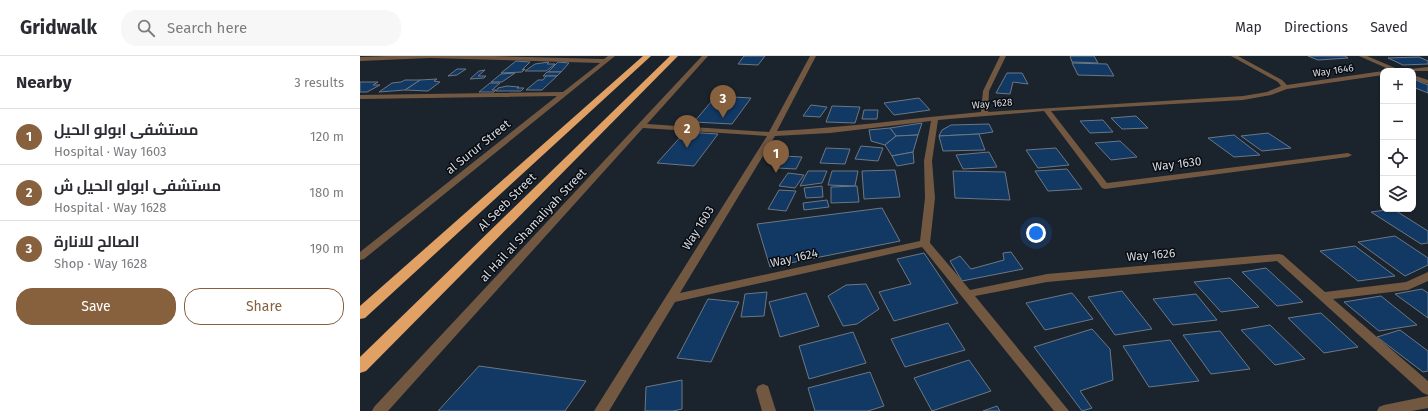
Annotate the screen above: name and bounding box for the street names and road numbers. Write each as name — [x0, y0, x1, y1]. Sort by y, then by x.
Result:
street label: Way 1646 — [1312, 62, 1354, 80]
street label: Way 1628 — [971, 96, 1013, 112]
street label: al Surur Street — [443, 116, 513, 177]
street label: Way 1630 — [1152, 154, 1203, 174]
street label: al Hail al Shamaliyah Street — [477, 165, 590, 285]
street label: Al Seeb Street — [475, 170, 539, 234]
street label: Way 1603 — [679, 203, 717, 253]
street label: Way 1624 — [769, 246, 820, 270]
street label: Way 1626 — [1126, 246, 1176, 264]

